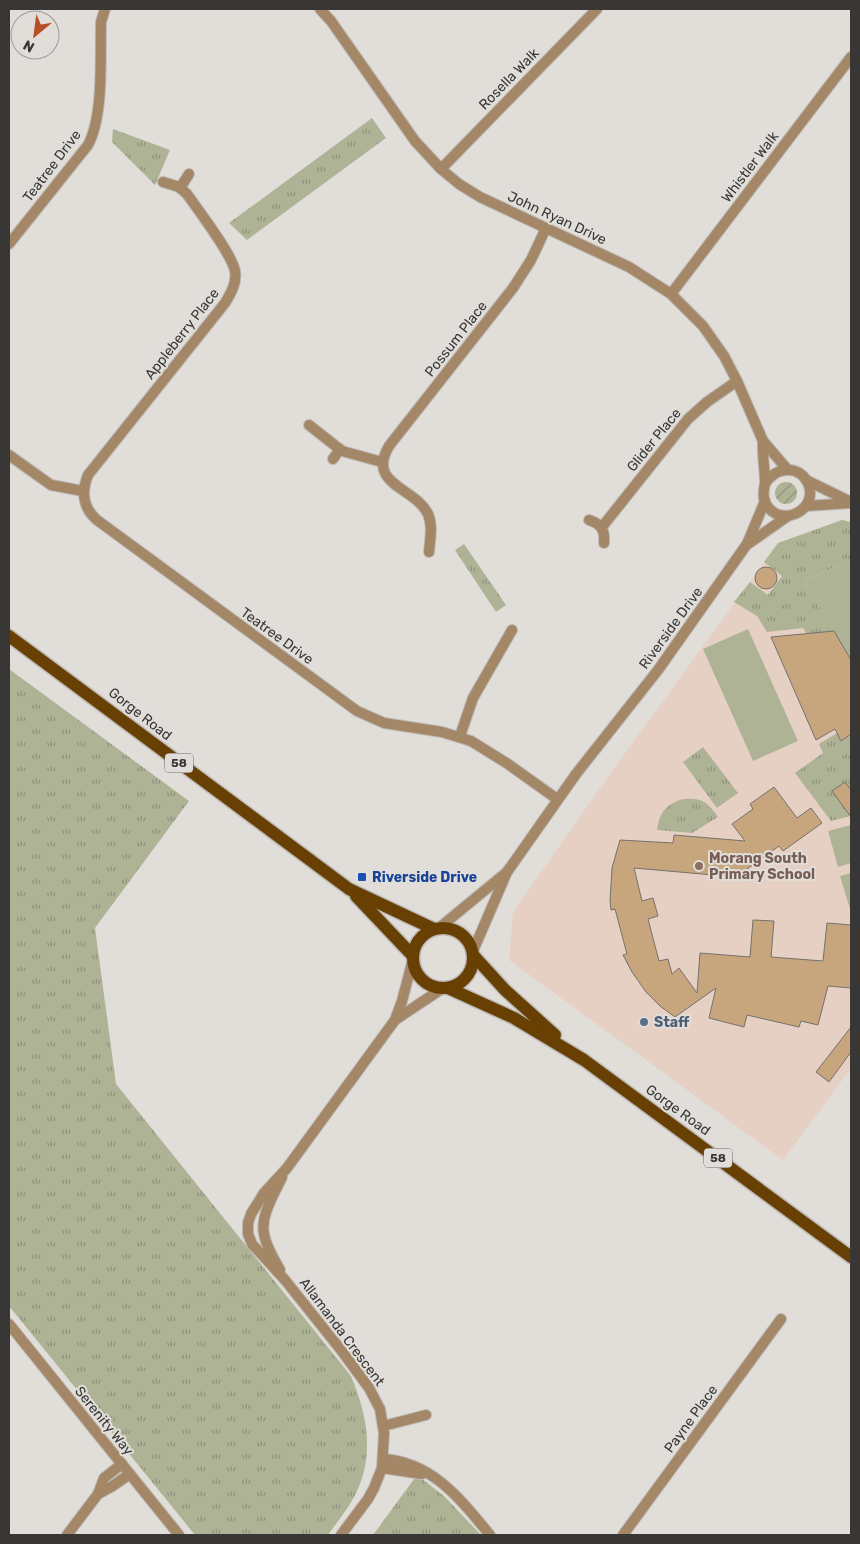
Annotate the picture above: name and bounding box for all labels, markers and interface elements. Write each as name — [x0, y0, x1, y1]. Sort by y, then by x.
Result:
north arrow — [10, 10, 60, 60]
text: N — [20, 36, 37, 56]
street label: Rosella Walk — [475, 44, 543, 113]
street label: Teatree Drive — [19, 127, 85, 205]
street label: Whistler Walk — [718, 128, 783, 206]
street label: John Ryan Drive — [505, 188, 609, 248]
street label: Appleberry Place — [141, 285, 223, 383]
street label: Possum Place — [421, 298, 491, 380]
street label: Glider Place — [623, 405, 685, 475]
street label: Riverside Drive — [636, 584, 706, 672]
street label: Teatree Drive — [237, 604, 317, 668]
street label: Gorge Road — [105, 684, 175, 744]
road number: 58 — [165, 754, 193, 772]
place label: Morang South Primary School — [709, 850, 815, 883]
marker: Morang South Primary School — [693, 860, 705, 872]
place label: Riverside Drive — [372, 869, 477, 886]
marker: Riverside Drive — [356, 871, 368, 883]
place label: Staff — [654, 1014, 690, 1031]
marker: Staff — [638, 1016, 650, 1028]
street label: Gorge Road — [642, 1081, 714, 1139]
road number: 58 — [704, 1148, 732, 1168]
street label: Allamanda Crescent — [296, 1275, 389, 1390]
street label: Payne Place — [661, 1382, 721, 1456]
street label: Serenity Way — [71, 1383, 137, 1459]

